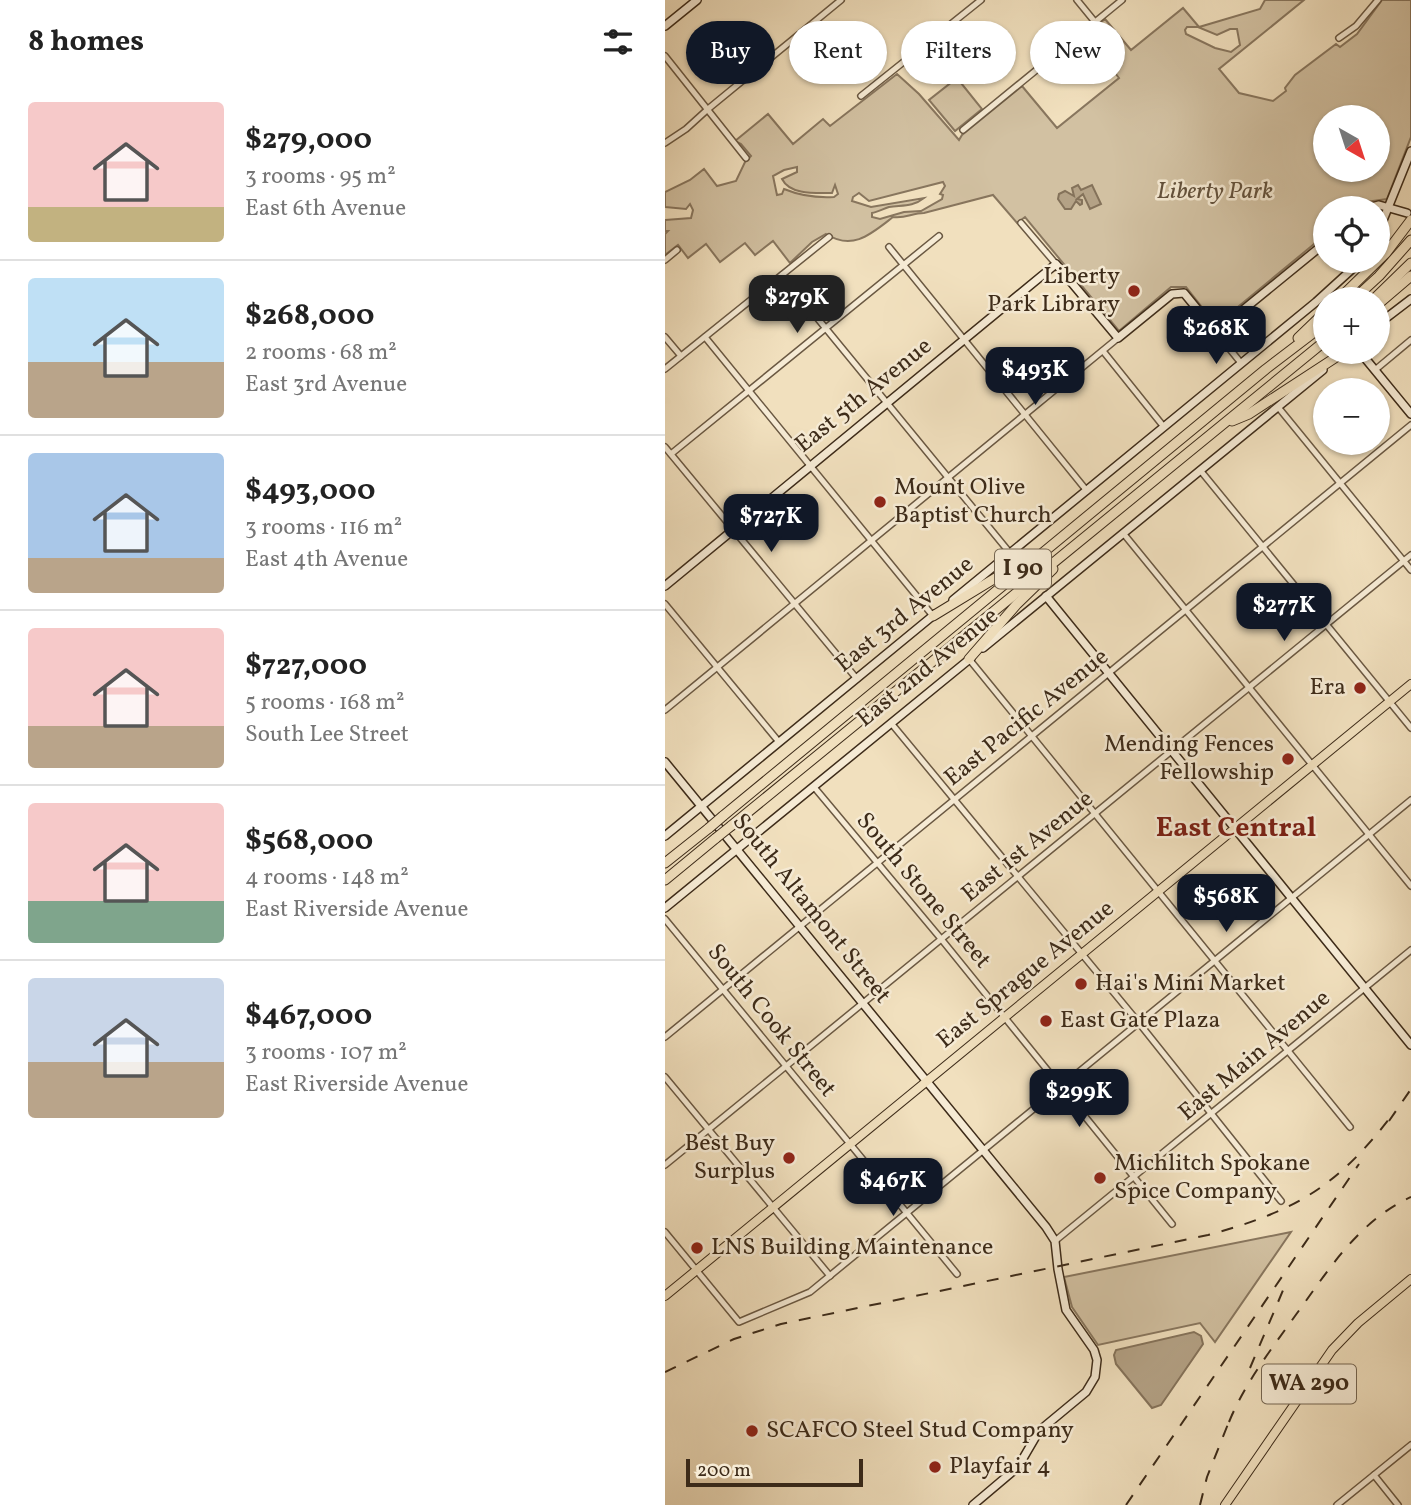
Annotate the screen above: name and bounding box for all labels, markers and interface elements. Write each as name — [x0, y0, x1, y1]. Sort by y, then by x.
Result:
text: 8 homes — [28, 21, 144, 63]
chip: Buy — [686, 21, 775, 84]
chip: Rent — [789, 21, 887, 84]
chip: Filters — [901, 21, 1016, 84]
chip: New — [1030, 21, 1125, 84]
icon: filters — [599, 23, 637, 61]
north arrow — [1313, 105, 1389, 182]
map controls — [1313, 105, 1390, 455]
text: $279,000 — [245, 119, 372, 161]
icon: home — [84, 130, 168, 214]
text: 3 rooms · 95 m² — [245, 161, 396, 193]
park label: Liberty Park — [1157, 175, 1273, 209]
text: East 6th Avenue — [245, 193, 406, 225]
button: locate — [1313, 196, 1390, 273]
place label: Liberty Park Library — [987, 260, 1120, 322]
pin: $279K — [748, 276, 846, 335]
text: $279K — [765, 282, 829, 314]
marker: Liberty Park Library — [1126, 283, 1142, 299]
button: + — [1313, 287, 1390, 364]
text: $268,000 — [245, 295, 374, 337]
icon: home — [84, 306, 168, 390]
pin: $268K — [1167, 306, 1265, 366]
text: $268K — [1183, 313, 1249, 345]
street label: East 5th Avenue — [788, 330, 940, 462]
text: 2 rooms · 68 m² — [245, 337, 397, 369]
pin: $493K — [986, 348, 1084, 407]
text: $493K — [1001, 354, 1069, 386]
text: East 3rd Avenue — [245, 369, 407, 401]
button: − — [1313, 378, 1390, 455]
text: $493,000 — [245, 470, 375, 512]
place label: Mount Olive Baptist Church — [894, 471, 1052, 533]
icon: home — [84, 481, 168, 565]
pin: $727K — [722, 494, 820, 554]
marker: Mount Olive Baptist Church — [872, 494, 888, 510]
text: $727K — [740, 501, 802, 533]
text: 3 rooms · 116 m² — [245, 512, 402, 544]
text: East 4th Avenue — [245, 544, 408, 576]
street label: East 3rd Avenue — [829, 549, 981, 681]
road number: I 90 — [995, 550, 1051, 589]
pin: $277K — [1235, 584, 1333, 643]
text: $277K — [1252, 590, 1316, 622]
street label: East 2nd Avenue — [850, 600, 1006, 736]
street label: East Pacific Avenue — [937, 641, 1117, 795]
text: $727,000 — [245, 645, 367, 687]
icon: home — [84, 656, 168, 740]
place label: Era — [1310, 671, 1346, 705]
marker: Era — [1352, 680, 1368, 696]
text: 5 rooms · 168 m² — [245, 687, 404, 719]
text: South Lee Street — [245, 719, 409, 751]
place label: Mending Fences Fellowship — [1104, 728, 1274, 790]
marker: Mending Fences Fellowship — [1280, 751, 1296, 767]
street label: East 1st Avenue — [955, 783, 1101, 911]
street label: South Stone Street — [847, 806, 999, 976]
street label: South Altamont Street — [724, 807, 898, 1011]
district label: East Central — [1156, 809, 1316, 848]
text: $568,000 — [245, 820, 373, 862]
icon: home — [84, 831, 168, 915]
text: 4 rooms · 148 m² — [245, 862, 409, 894]
pin: $568K — [1177, 874, 1275, 934]
text: $568K — [1193, 881, 1259, 913]
street label: East Sprague Avenue — [930, 893, 1122, 1057]
text: East Riverside Avenue — [245, 894, 468, 926]
street label: South Cook Street — [698, 937, 844, 1105]
place label: Hai's Mini Market — [1095, 967, 1286, 1001]
marker: Hai's Mini Market — [1073, 976, 1089, 992]
street label: East Main Avenue — [1172, 982, 1338, 1130]
text: $467,000 — [245, 995, 372, 1037]
place label: East Gate Plaza — [1060, 1004, 1220, 1038]
icon: home — [84, 1006, 168, 1090]
marker: East Gate Plaza — [1038, 1013, 1054, 1029]
text: 3 rooms · 107 m² — [245, 1037, 407, 1069]
text: East Riverside Avenue — [245, 1069, 468, 1101]
pin: $299K — [1030, 1070, 1128, 1129]
text: $299K — [1046, 1076, 1112, 1108]
place label: Best Buy Surplus — [684, 1127, 775, 1189]
place label: Michlitch Spokane Spice Company — [1114, 1147, 1310, 1209]
marker: Best Buy Surplus — [781, 1150, 797, 1166]
pin: $467K — [844, 1158, 942, 1218]
text: $467K — [860, 1165, 926, 1197]
marker: Michlitch Spokane Spice Company — [1092, 1170, 1108, 1186]
place label: LNS Building Maintenance — [711, 1231, 993, 1265]
marker: LNS Building Maintenance — [689, 1240, 705, 1256]
road number: WA 290 — [1262, 1364, 1356, 1404]
place label: SCAFCO Steel Stud Company — [766, 1414, 1074, 1448]
marker: SCAFCO Steel Stud Company — [744, 1423, 760, 1439]
place label: Playfair 4 — [949, 1450, 1051, 1484]
scale bar — [686, 1456, 863, 1488]
text: 200 m — [697, 1458, 751, 1484]
marker: Playfair 4 — [927, 1459, 943, 1475]

